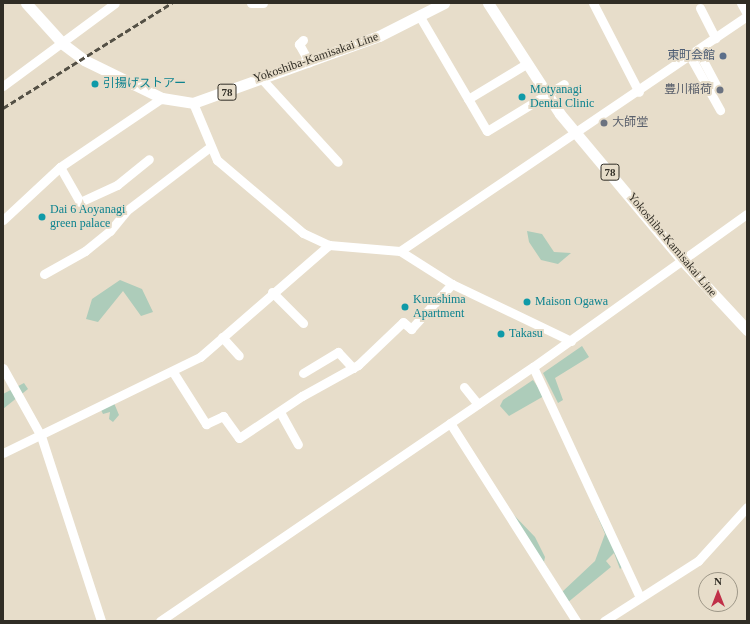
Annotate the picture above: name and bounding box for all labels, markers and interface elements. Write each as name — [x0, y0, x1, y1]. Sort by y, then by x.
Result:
street label: Yokoshiba-Kamisakai Line — [252, 30, 380, 86]
place label: 東町会館 — [667, 49, 715, 63]
marker: 東町会館 — [718, 51, 728, 61]
place label: 引揚げストアー — [103, 77, 186, 91]
marker: 引揚げストアー — [90, 79, 100, 89]
road number: 78 — [217, 83, 237, 101]
place label: Motyanagi Dental Clinic — [530, 83, 594, 111]
place label: 豊川稲荷 — [664, 83, 712, 97]
marker: 豊川稲荷 — [715, 85, 725, 95]
marker: Motyanagi Dental Clinic — [517, 92, 527, 102]
place label: 大師堂 — [612, 116, 648, 130]
marker: 大師堂 — [599, 118, 609, 128]
road number: 78 — [600, 163, 620, 181]
street label: Yokoshiba-Kamisakai Line — [624, 190, 720, 300]
place label: Dai 6 Aoyanagi green palace — [50, 203, 126, 231]
marker: Dai 6 Aoyanagi green palace — [37, 212, 47, 222]
place label: Kurashima Apartment — [413, 293, 466, 321]
place label: Maison Ogawa — [535, 295, 608, 309]
marker: Maison Ogawa — [522, 297, 532, 307]
marker: Kurashima Apartment — [400, 302, 410, 312]
place label: Takasu — [509, 327, 543, 341]
marker: Takasu — [496, 329, 506, 339]
north arrow — [698, 572, 738, 612]
text: N — [714, 575, 722, 587]

